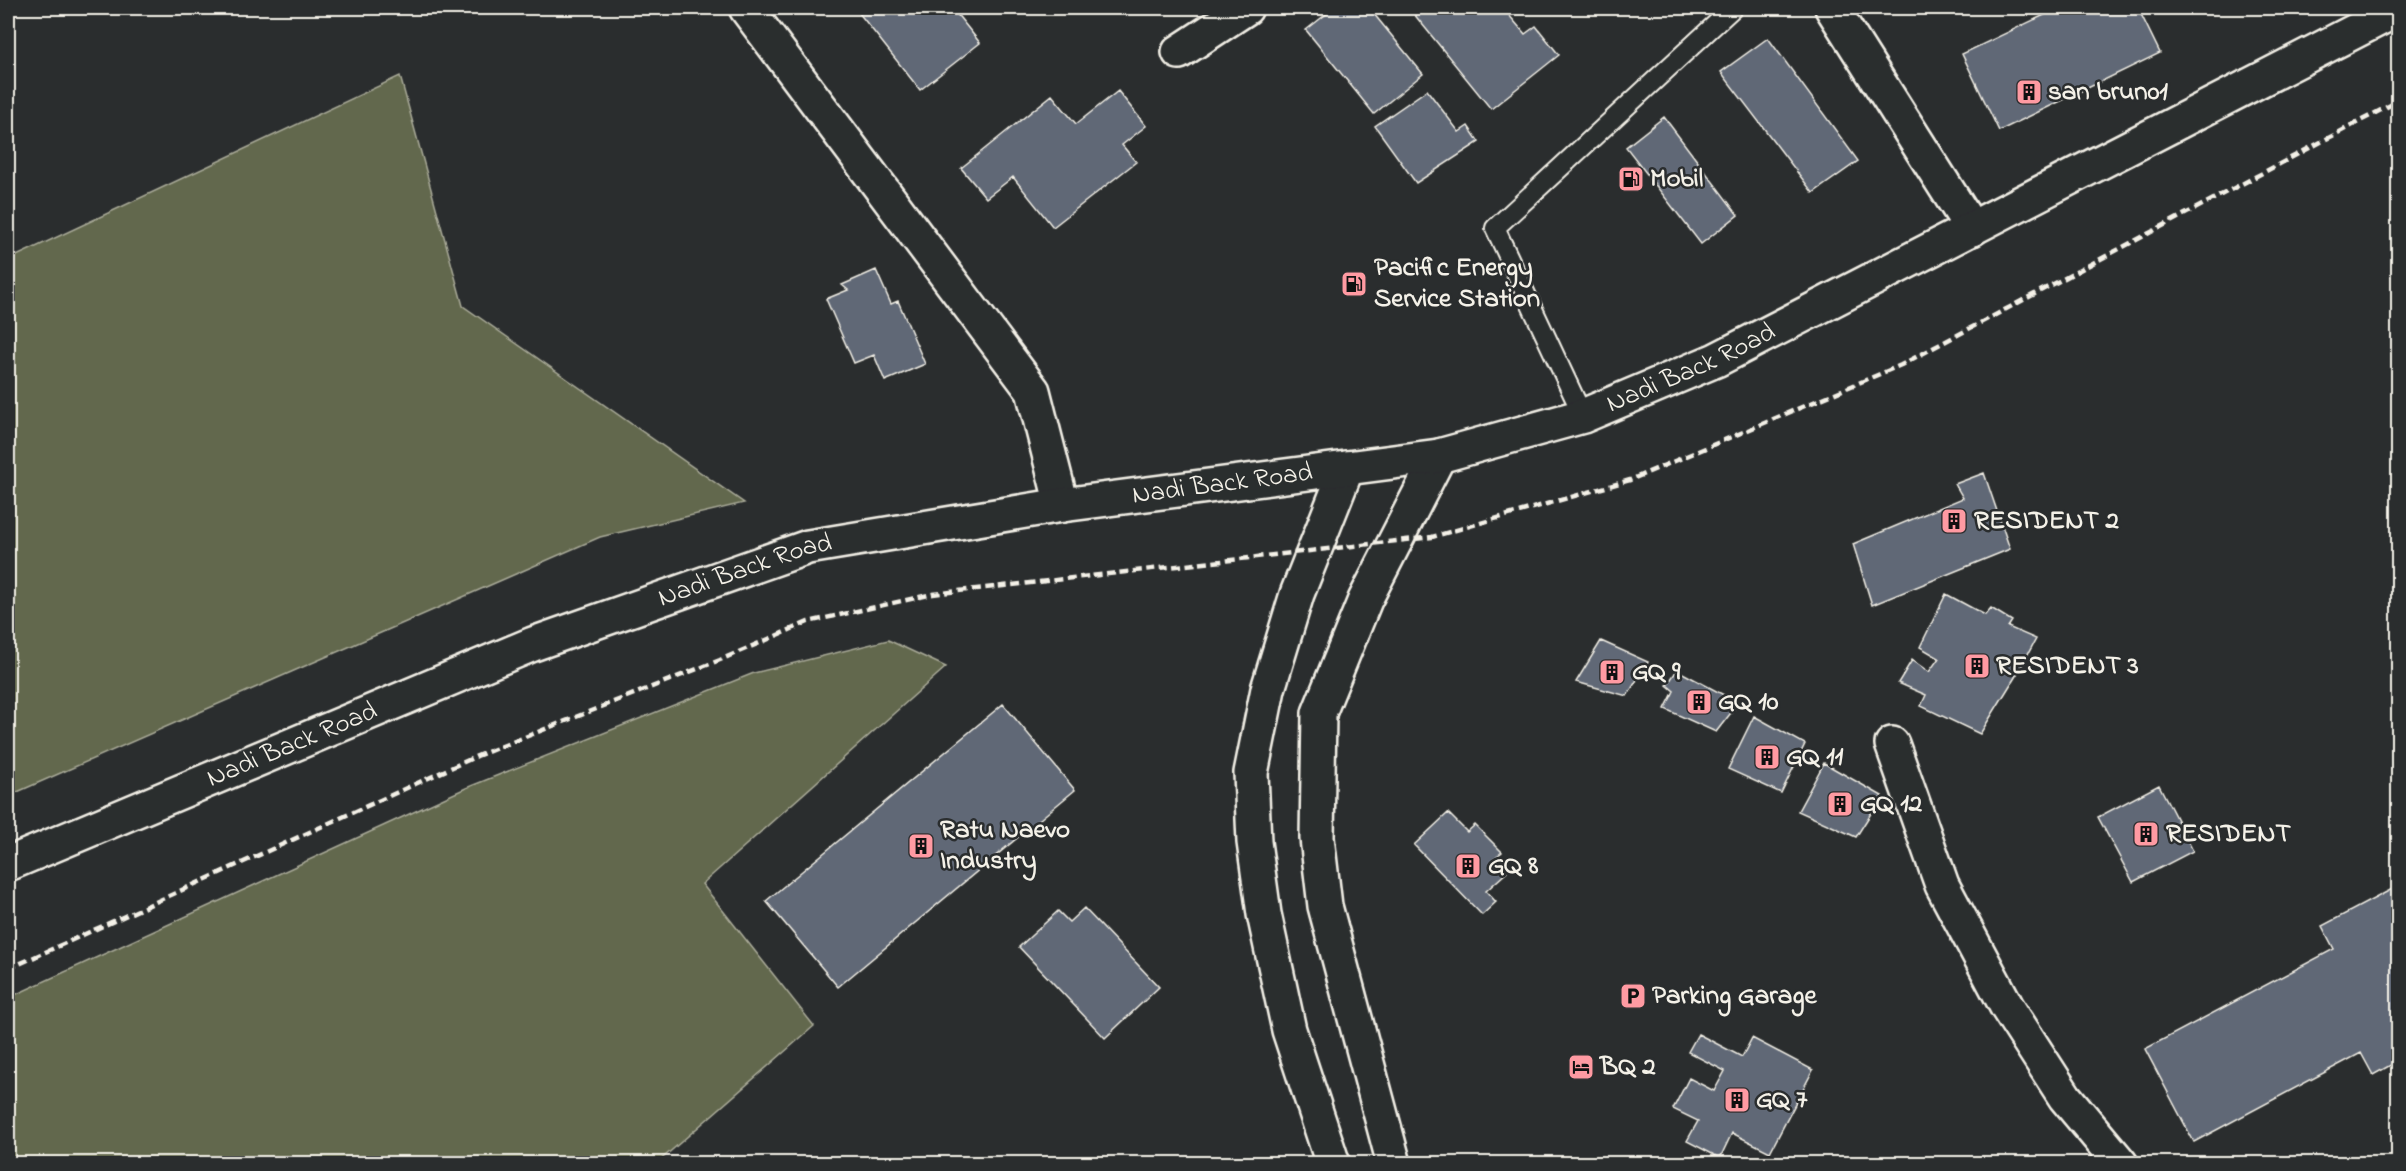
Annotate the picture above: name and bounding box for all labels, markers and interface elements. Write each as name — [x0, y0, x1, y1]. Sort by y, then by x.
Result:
place label: san brun01 — [2048, 73, 2168, 112]
building icon: san brun01 — [2014, 77, 2044, 107]
place label: Mobil — [1650, 160, 1703, 199]
fuel station icon: Mobil — [1616, 164, 1646, 194]
place label: Pacific Energy Service Station — [1374, 249, 1540, 319]
fuel station icon: Pacific Energy Service Station — [1339, 269, 1369, 299]
street label: Nadi Back Road — [1601, 313, 1782, 423]
street label: Nadi Back Road — [1130, 453, 1315, 515]
place label: RESIDENT 2 — [1974, 502, 2120, 541]
building icon: RESIDENT 2 — [1939, 506, 1969, 536]
street label: Nadi Back Road — [653, 524, 835, 618]
place label: RESIDENT 3 — [1996, 647, 2139, 686]
building icon: RESIDENT 3 — [1962, 651, 1992, 681]
place label: GQ 9 — [1632, 653, 1681, 692]
building icon: GQ 9 — [1597, 657, 1627, 687]
place label: GQ 10 — [1718, 683, 1779, 722]
building icon: GQ 10 — [1684, 687, 1714, 717]
street label: Nadi Back Road — [201, 692, 383, 798]
place label: GQ 11 — [1786, 738, 1844, 777]
building icon: GQ 11 — [1752, 742, 1782, 772]
place label: GQ 12 — [1860, 785, 1923, 824]
building icon: GQ 12 — [1825, 789, 1855, 819]
place label: Ratu Naevo Industry — [940, 811, 1070, 881]
place label: RESIDENT — [2166, 815, 2291, 854]
building icon: RESIDENT — [2131, 819, 2161, 849]
building icon: Ratu Naevo Industry — [906, 831, 936, 861]
place label: GQ 8 — [1488, 847, 1538, 886]
building icon: GQ 8 — [1453, 851, 1483, 881]
place label: Parking Garage — [1652, 977, 1817, 1017]
parking icon: Parking Garage — [1618, 981, 1648, 1011]
place label: BQ 2 — [1598, 1048, 1656, 1087]
hotel icon: BQ 2 — [1566, 1052, 1596, 1082]
place label: GQ 7 — [1756, 1081, 1808, 1120]
building icon: GQ 7 — [1722, 1085, 1752, 1115]

